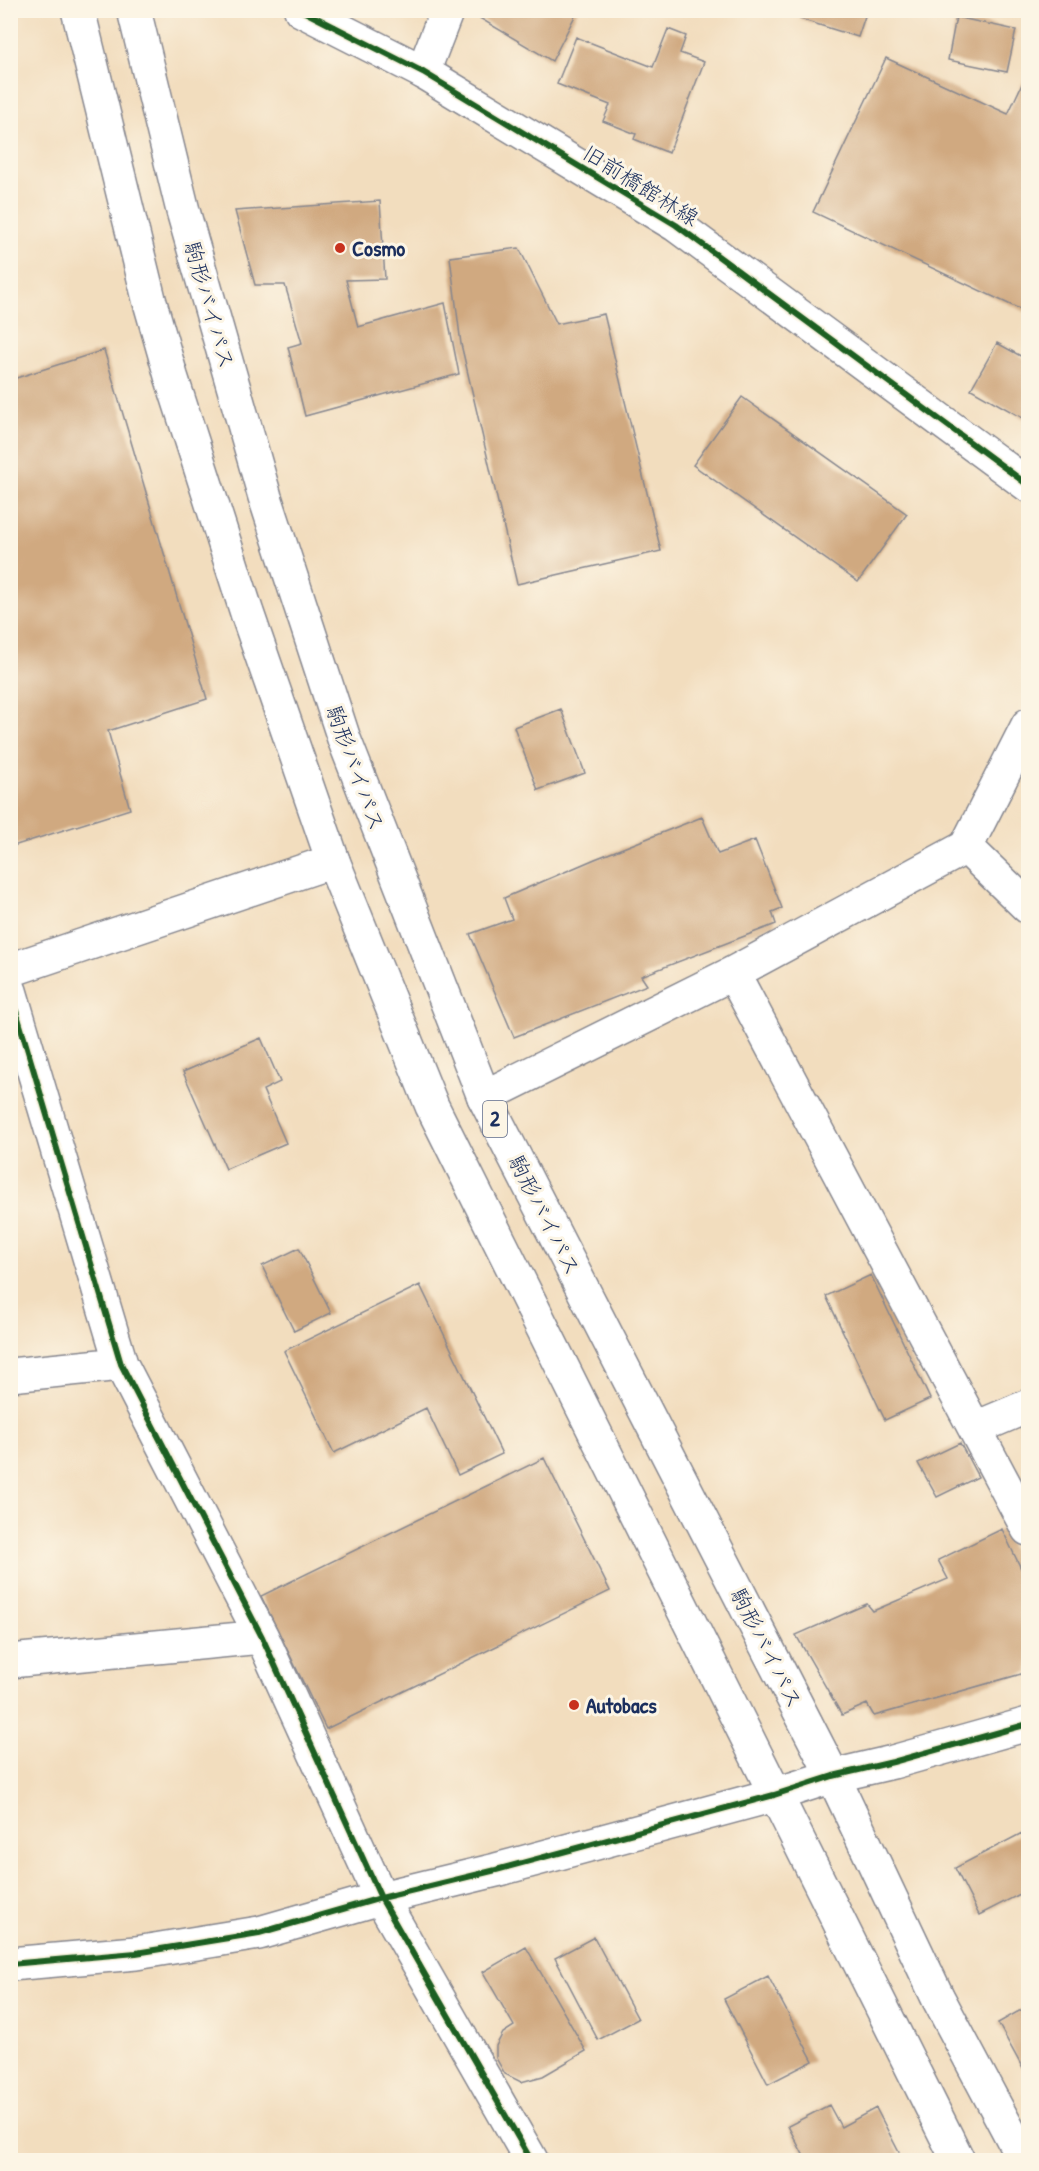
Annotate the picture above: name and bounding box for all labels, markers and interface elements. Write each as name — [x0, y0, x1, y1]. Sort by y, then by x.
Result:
street label: 旧前橋館林線 — [577, 137, 705, 233]
place label: Cosmo — [352, 233, 405, 263]
street label: 駒形バイパス — [177, 238, 243, 372]
marker: Cosmo — [333, 241, 347, 255]
street label: 駒形バイパス — [319, 701, 393, 835]
road number: 2 — [483, 1101, 507, 1137]
street label: 駒形バイパス — [502, 1150, 588, 1280]
street label: 駒形バイパス — [724, 1583, 810, 1713]
place label: Autobacs — [586, 1690, 657, 1720]
marker: Autobacs — [567, 1698, 581, 1712]

